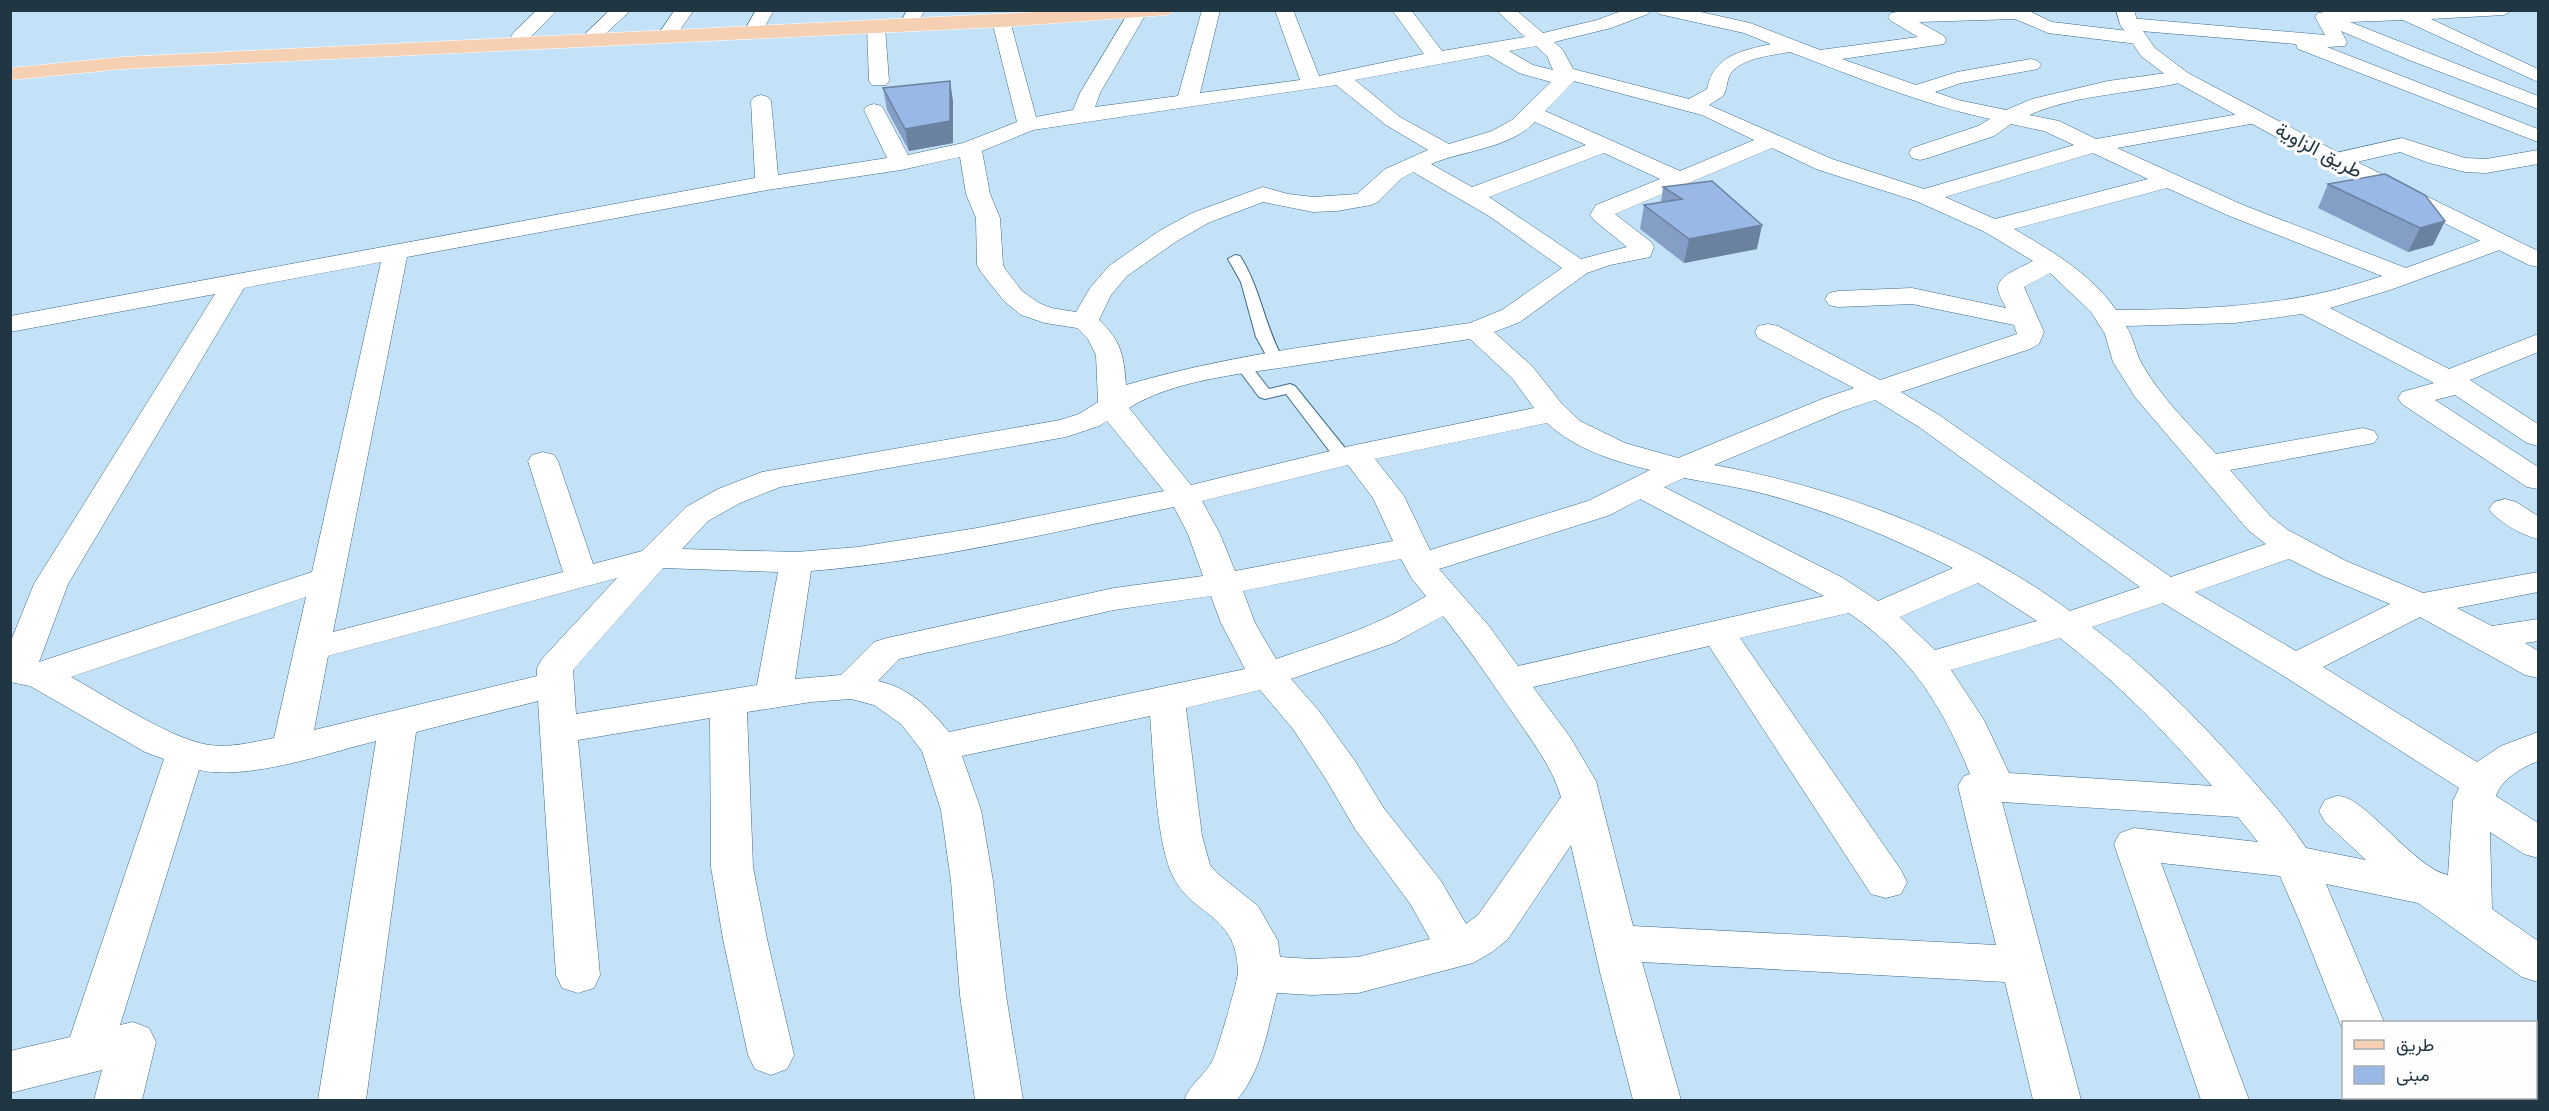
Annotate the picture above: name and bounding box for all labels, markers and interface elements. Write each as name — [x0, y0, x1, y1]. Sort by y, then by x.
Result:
street label: طريق الزاوية — [2270, 115, 2368, 186]
legend — [2342, 1021, 2537, 1099]
text: طريق — [2396, 1032, 2434, 1058]
text: مبنى — [2396, 1062, 2430, 1088]

